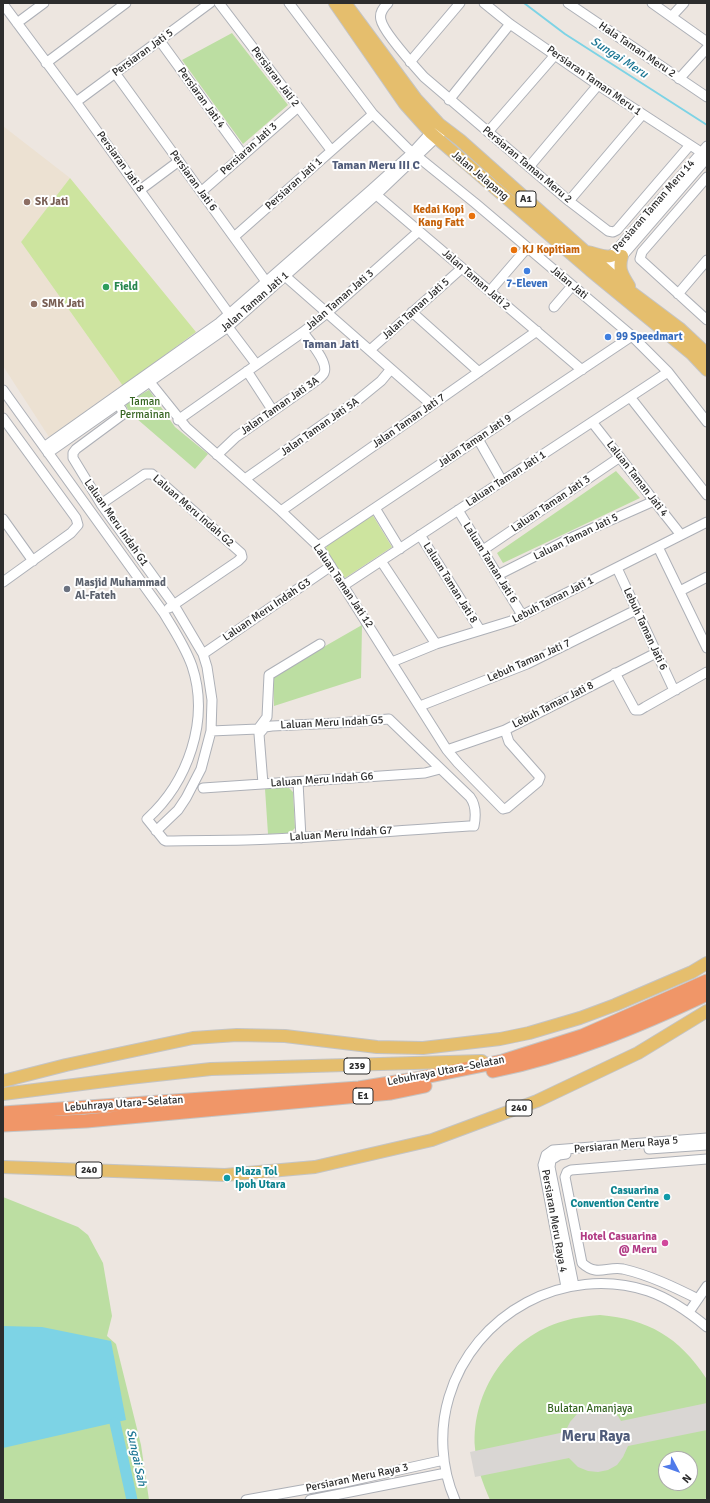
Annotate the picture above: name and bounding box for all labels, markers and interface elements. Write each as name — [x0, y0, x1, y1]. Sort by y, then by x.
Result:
street label: Hala Taman Meru 2 — [596, 19, 678, 81]
street label: Persiaran Jati 5 — [110, 26, 176, 80]
water label: Sungai Meru — [588, 34, 650, 82]
street label: Persiaran Taman Meru 1 — [544, 43, 644, 119]
street label: Persiaran Jati 2 — [248, 44, 302, 110]
street label: Persiaran Jati 4 — [174, 65, 228, 131]
street label: Persiaran Jati 3 — [218, 120, 280, 178]
street label: Persiaran Taman Meru 2 — [480, 124, 574, 206]
street label: Persiaran Jati 8 — [93, 129, 147, 195]
street label: Persiaran Jati 6 — [166, 148, 220, 214]
street label: Jalan Jelapang — [449, 148, 511, 204]
street label: Persiaran Jati 1 — [263, 155, 325, 213]
street label: Persiaran Taman Meru 14 — [610, 157, 698, 255]
district label: Taman Meru III C — [332, 159, 420, 173]
road number: A1 — [516, 191, 536, 207]
place label: SK Jati — [35, 195, 68, 209]
marker: SK Jati — [22, 197, 32, 207]
place label: Kedai Kopi Kang Fatt — [413, 203, 464, 229]
marker: Kedai Kopi Kang Fatt — [467, 211, 477, 221]
place label: KJ Kopitiam — [522, 243, 580, 257]
marker: KJ Kopitiam — [509, 245, 519, 255]
street label: Jalan Taman Jati 2 — [439, 247, 513, 313]
street label: Jalan Jati — [548, 264, 590, 302]
marker: 7-Eleven — [522, 266, 532, 276]
street label: Jalan Taman Jati 3 — [303, 267, 377, 333]
street label: Jalan Taman Jati 1 — [218, 269, 292, 335]
street label: Jalan Taman Jati 5 — [380, 275, 452, 343]
place label: 7-Eleven — [506, 277, 548, 291]
place label: Field — [114, 280, 138, 294]
marker: Field — [101, 282, 111, 292]
place label: SMK Jati — [42, 297, 84, 311]
marker: SMK Jati — [29, 299, 39, 309]
place label: 99 Speedmart — [616, 330, 683, 344]
marker: 99 Speedmart — [603, 332, 613, 342]
district label: Taman Jati — [303, 338, 359, 352]
street label: Jalan Taman Jati 3A — [238, 374, 322, 438]
street label: Jalan Taman Jati 7 — [370, 391, 448, 451]
park label: Taman Permainan — [120, 395, 170, 421]
street label: Jalan Taman Jati 5A — [278, 395, 362, 459]
street label: Jalan Taman Jati 9 — [436, 412, 514, 470]
street label: Laluan Taman Jati 4 — [603, 438, 671, 520]
street label: Laluan Taman Jati 1 — [464, 448, 548, 510]
street label: Laluan Meru Indah G2 — [150, 472, 236, 550]
street label: Laluan Taman Jati 3 — [509, 473, 593, 535]
street label: Laluan Meru Indah G1 — [81, 477, 151, 569]
street label: Laluan Taman Jati 5 — [531, 511, 621, 563]
street label: Laluan Taman Jati 6 — [460, 520, 520, 606]
street label: Laluan Taman Jati 8 — [420, 540, 480, 626]
street label: Laluan Taman Jati 12 — [310, 541, 376, 631]
street label: Lebuh Taman Jati 1 — [510, 574, 596, 626]
place label: Masjid Muhammad Al-Fateh — [75, 576, 166, 602]
street label: Laluan Meru Indah G3 — [221, 576, 313, 644]
marker: Masjid Muhammad Al-Fateh — [62, 584, 72, 594]
street label: Lebuh Taman Jati 6 — [620, 586, 670, 672]
street label: Lebuh Taman Jati 7 — [485, 637, 573, 685]
street label: Lebuh Taman Jati 8 — [510, 679, 596, 731]
street label: Laluan Meru Indah G5 — [280, 714, 384, 732]
street label: Laluan Meru Indah G6 — [270, 770, 374, 790]
street label: Laluan Meru Indah G7 — [289, 824, 393, 844]
street label: Lebuhraya Utara–Selatan — [386, 1053, 506, 1089]
road number: 239 — [344, 1058, 370, 1074]
road number: E1 — [353, 1088, 373, 1104]
street label: Lebuhraya Utara–Selatan — [64, 1093, 184, 1115]
road number: 240 — [506, 1100, 532, 1116]
street label: Persiaran Meru Raya 5 — [573, 1134, 679, 1156]
road number: 240 — [76, 1162, 102, 1178]
place label: Plaza Tol Ipoh Utara — [235, 1165, 286, 1191]
street label: Persiaran Meru Raya 4 — [538, 1168, 570, 1274]
marker: Plaza Tol Ipoh Utara — [222, 1173, 232, 1183]
place label: Casuarina Convention Centre — [571, 1184, 659, 1210]
marker: Casuarina Convention Centre — [662, 1192, 672, 1202]
place label: Hotel Casuarina @ Meru — [580, 1230, 657, 1256]
marker: Hotel Casuarina @ Meru — [660, 1238, 670, 1248]
park label: Bulatan Amanjaya — [547, 1402, 633, 1416]
water label: Sungai Sah — [123, 1428, 149, 1488]
district label: Meru Raya — [561, 1428, 631, 1446]
north arrow — [658, 1451, 698, 1491]
street label: Persiaran Meru Raya 3 — [304, 1461, 410, 1495]
text: N — [679, 1471, 694, 1486]

